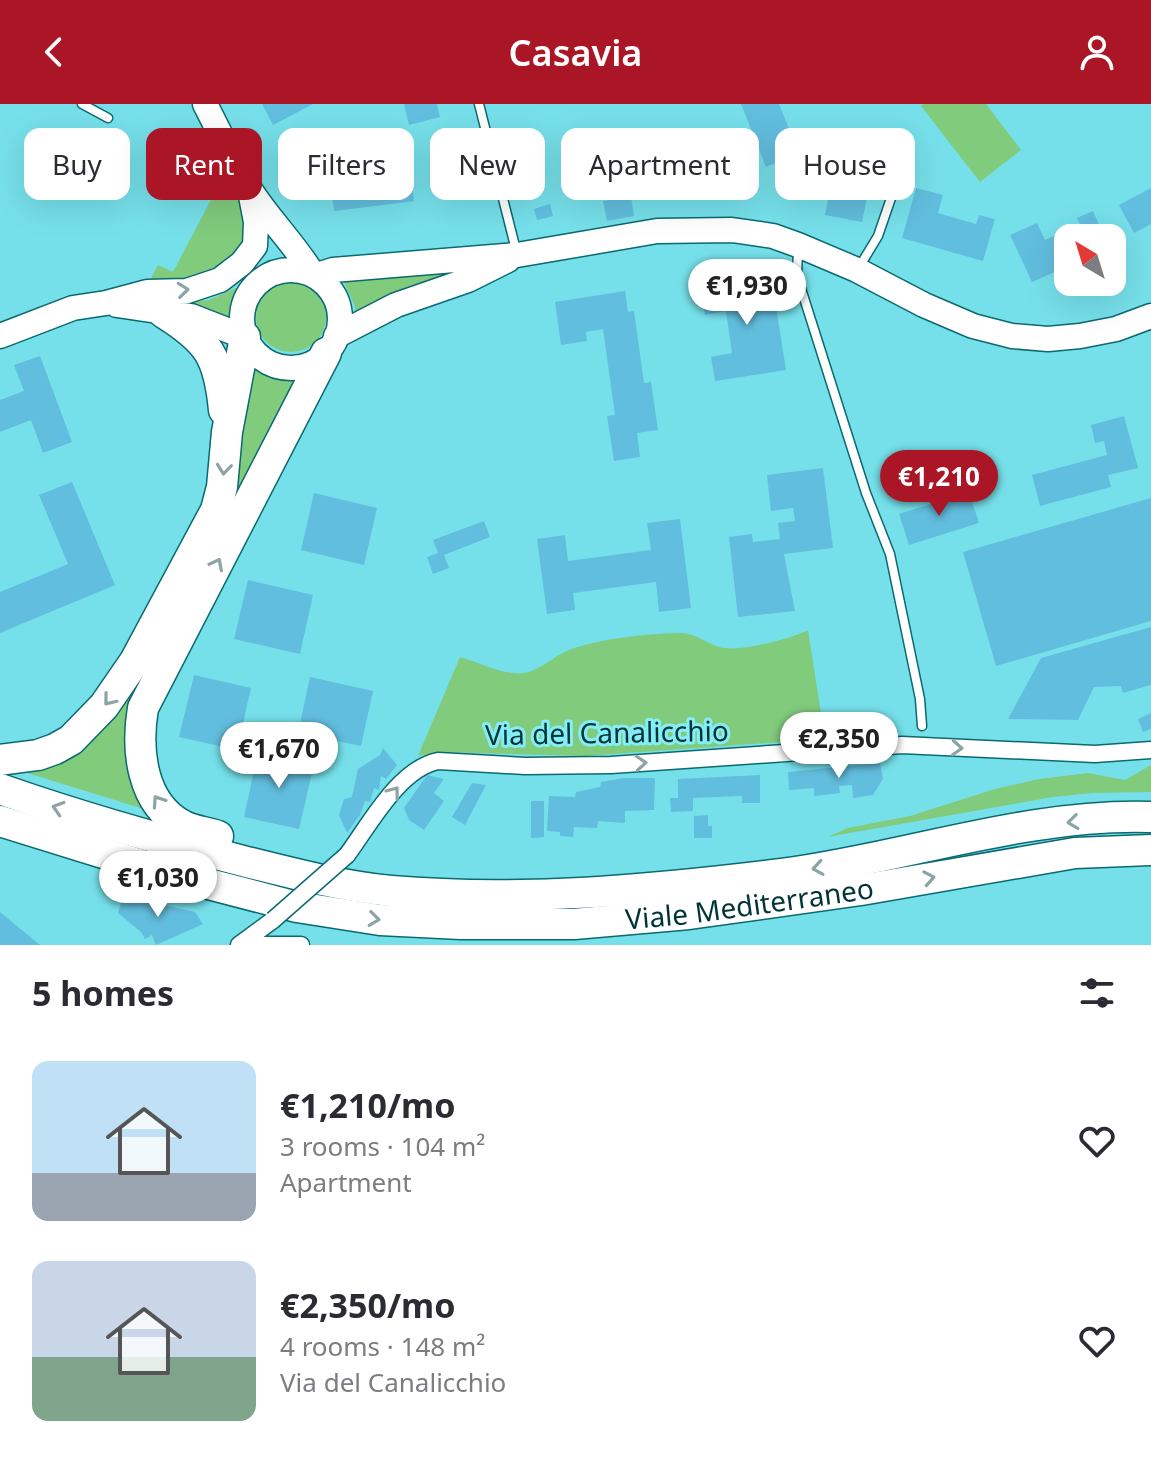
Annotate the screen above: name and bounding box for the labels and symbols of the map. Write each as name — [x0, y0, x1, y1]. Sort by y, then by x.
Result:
north arrow — [1054, 224, 1126, 296]
pin: €1,930 — [682, 259, 812, 327]
one-way arrow — [177, 281, 190, 298]
pin: €1,210 — [874, 450, 1004, 518]
one-way arrow — [215, 463, 232, 476]
one-way arrow — [208, 557, 223, 572]
one-way arrow — [104, 690, 119, 705]
street label: Via del Canalicchio — [485, 711, 729, 753]
pin: €2,350 — [774, 712, 904, 780]
pin: €1,670 — [214, 722, 344, 790]
one-way arrow — [951, 739, 964, 756]
one-way arrow — [635, 754, 648, 771]
one-way arrow — [384, 786, 398, 801]
one-way arrow — [153, 795, 168, 809]
one-way arrow — [52, 801, 65, 817]
one-way arrow — [1066, 813, 1080, 830]
pin: €1,030 — [93, 851, 223, 919]
one-way arrow — [811, 859, 824, 876]
street label: Viale Mediterraneo — [624, 868, 876, 937]
one-way arrow — [922, 871, 935, 888]
one-way arrow — [367, 910, 381, 927]

